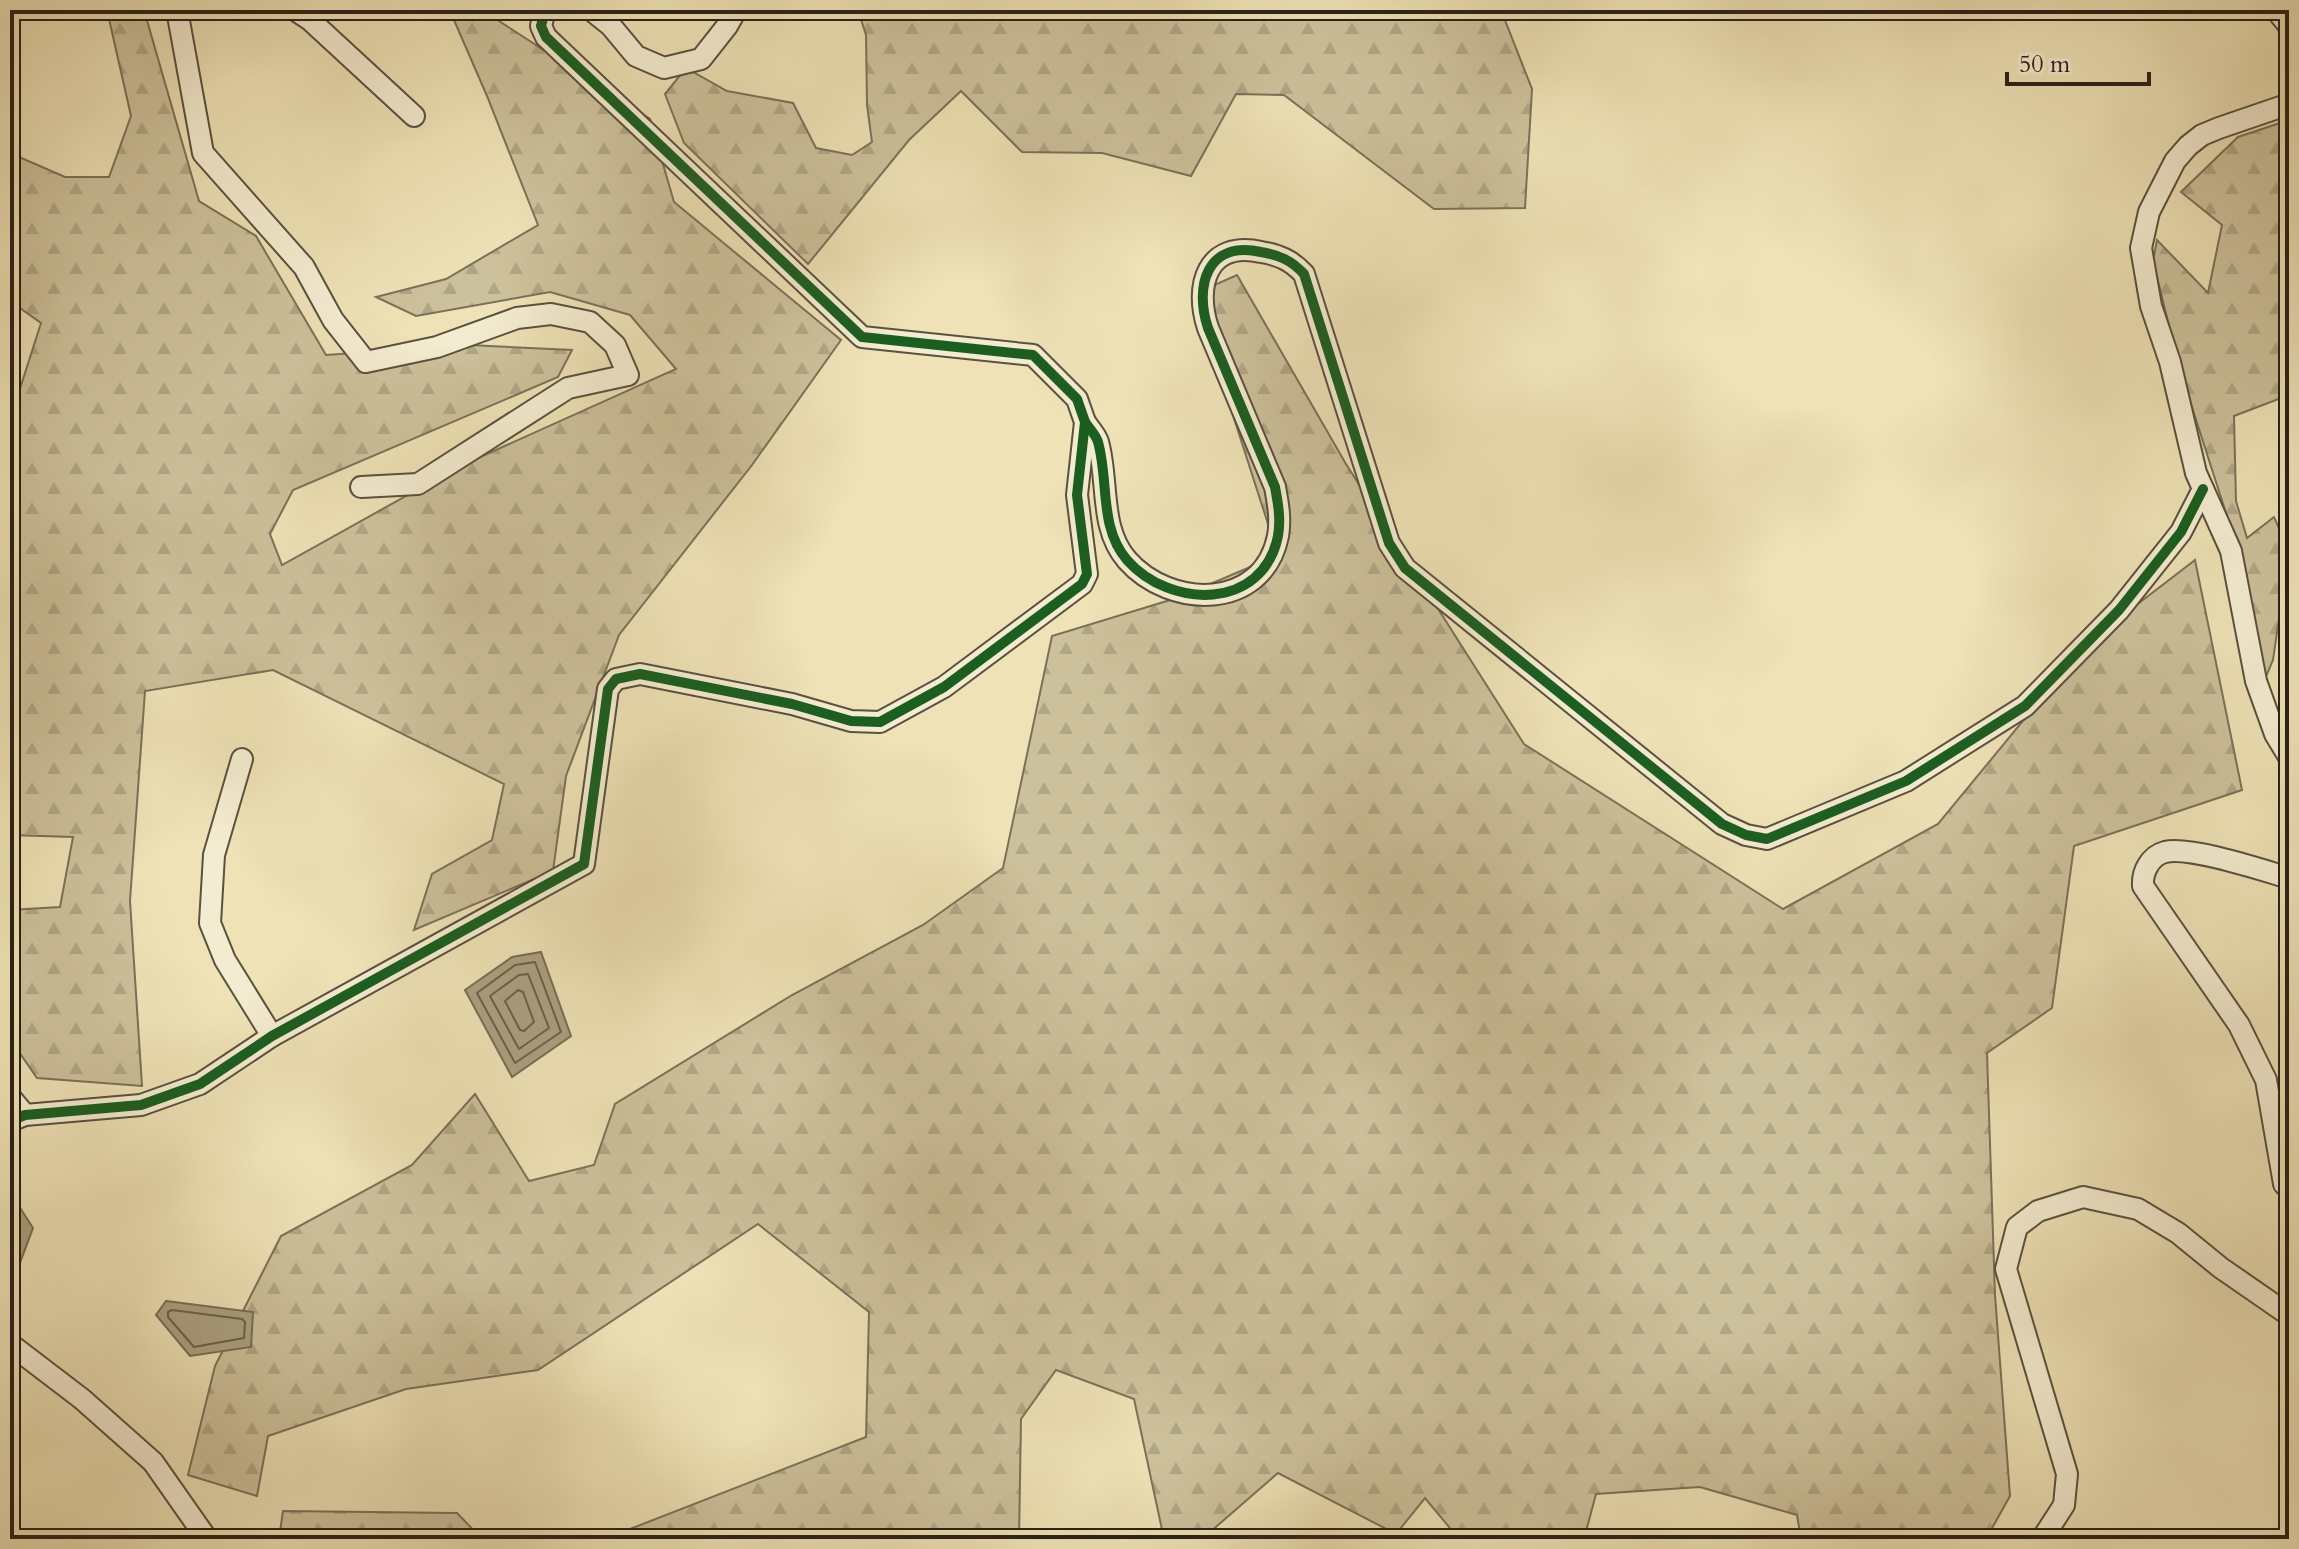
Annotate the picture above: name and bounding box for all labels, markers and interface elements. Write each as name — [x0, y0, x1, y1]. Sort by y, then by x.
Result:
scale bar — [2007, 36, 2149, 86]
text: 50 m — [2019, 48, 2071, 81]

